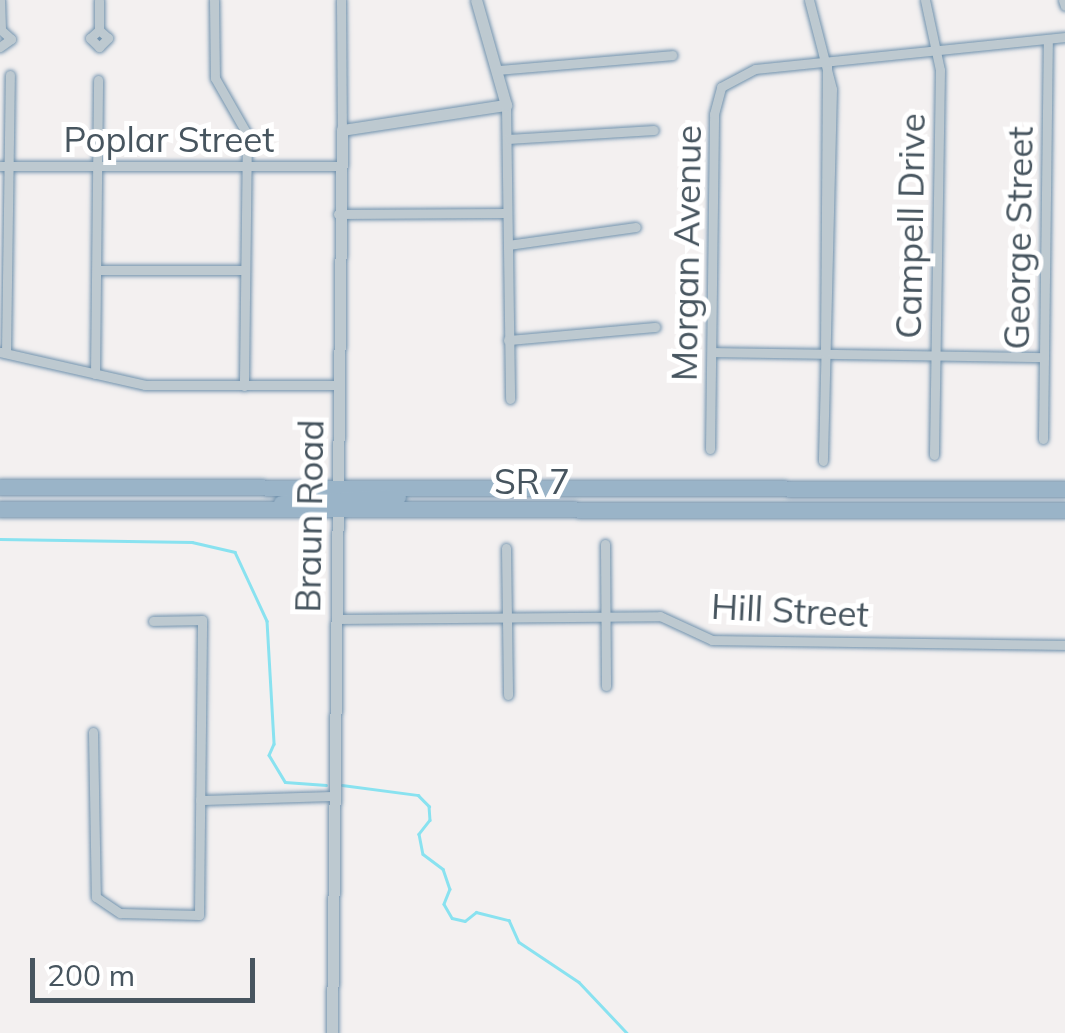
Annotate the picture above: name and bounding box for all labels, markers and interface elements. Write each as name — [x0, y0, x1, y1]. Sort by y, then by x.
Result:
street label: Campell Drive — [887, 113, 933, 339]
street label: Poplar Street — [64, 118, 274, 160]
street label: Morgan Avenue — [663, 125, 709, 381]
street label: George Street — [995, 126, 1041, 350]
street label: Braun Road — [286, 419, 332, 613]
street label: SR 7 — [494, 460, 570, 502]
street label: Hill Street — [710, 585, 870, 635]
scale bar — [35, 938, 260, 1000]
text: 200 m — [47, 956, 135, 994]

